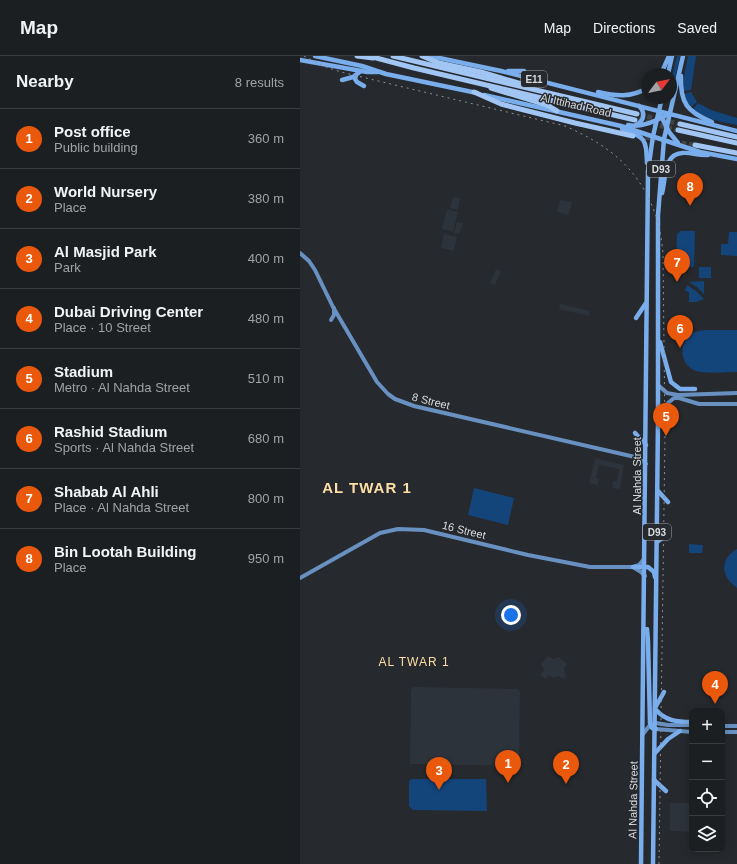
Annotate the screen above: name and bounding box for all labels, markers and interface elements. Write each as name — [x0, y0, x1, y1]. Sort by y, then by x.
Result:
text: Map — [20, 17, 58, 38]
text: Map — [544, 20, 571, 36]
text: Directions — [593, 20, 655, 36]
text: Saved — [677, 20, 717, 36]
north arrow — [641, 68, 677, 104]
road number: E11 — [521, 71, 547, 87]
text: Nearby — [16, 72, 74, 91]
text: 8 results — [235, 75, 284, 90]
street label: Al Ittihad Road — [539, 91, 613, 119]
text: Post office — [54, 123, 131, 140]
text: 1 — [25, 131, 33, 146]
text: 360 m — [248, 131, 284, 146]
text: Public building — [54, 140, 138, 155]
road number: D93 — [647, 161, 675, 177]
pin: 8 — [677, 173, 703, 206]
text: World Nursery — [54, 183, 157, 200]
text: 2 — [25, 191, 33, 206]
text: 380 m — [248, 191, 284, 206]
text: Place — [54, 200, 87, 215]
text: Al Masjid Park — [54, 243, 157, 260]
pin: 7 — [664, 249, 690, 282]
text: 3 — [25, 251, 33, 266]
text: 400 m — [248, 251, 284, 266]
text: Park — [54, 260, 81, 275]
text: Dubai Driving Center — [54, 303, 203, 320]
text: 4 — [25, 311, 33, 326]
text: 480 m — [248, 311, 284, 326]
pin: 6 — [667, 315, 693, 348]
text: Place · 10 Street — [54, 320, 151, 335]
text: Stadium — [54, 363, 113, 380]
text: 5 — [25, 371, 33, 386]
text: 510 m — [248, 371, 284, 386]
text: Metro · Al Nahda Street — [54, 380, 190, 395]
street label: 8 Street — [411, 391, 451, 411]
pin: 5 — [653, 403, 679, 436]
text: Rashid Stadium — [54, 423, 167, 440]
text: 6 — [25, 431, 33, 446]
text: 680 m — [248, 431, 284, 446]
street label: Al Nahda Street — [631, 437, 643, 515]
text: Sports · Al Nahda Street — [54, 440, 194, 455]
district label: AL TWAR 1 — [322, 479, 412, 496]
text: Shabab Al Ahli — [54, 483, 159, 500]
text: 7 — [25, 491, 33, 506]
text: 800 m — [248, 491, 284, 506]
text: Place · Al Nahda Street — [54, 500, 189, 515]
street label: 16 Street — [441, 519, 487, 541]
road number: D93 — [643, 524, 671, 540]
text: Bin Lootah Building — [54, 543, 196, 560]
text: 8 — [25, 551, 33, 566]
text: 950 m — [248, 551, 284, 566]
text: Place — [54, 560, 87, 575]
your location — [501, 605, 521, 625]
district label: AL TWAR 1 — [378, 655, 450, 669]
pin: 4 — [702, 671, 728, 704]
map controls — [689, 708, 725, 852]
button: + — [689, 708, 725, 744]
button: − — [689, 744, 725, 780]
pin: 1 — [495, 750, 521, 783]
pin: 2 — [553, 751, 579, 784]
pin: 3 — [426, 757, 452, 790]
street label: Al Nahda Street — [626, 761, 640, 839]
button: locate — [689, 780, 725, 816]
button: layers — [689, 816, 725, 852]

